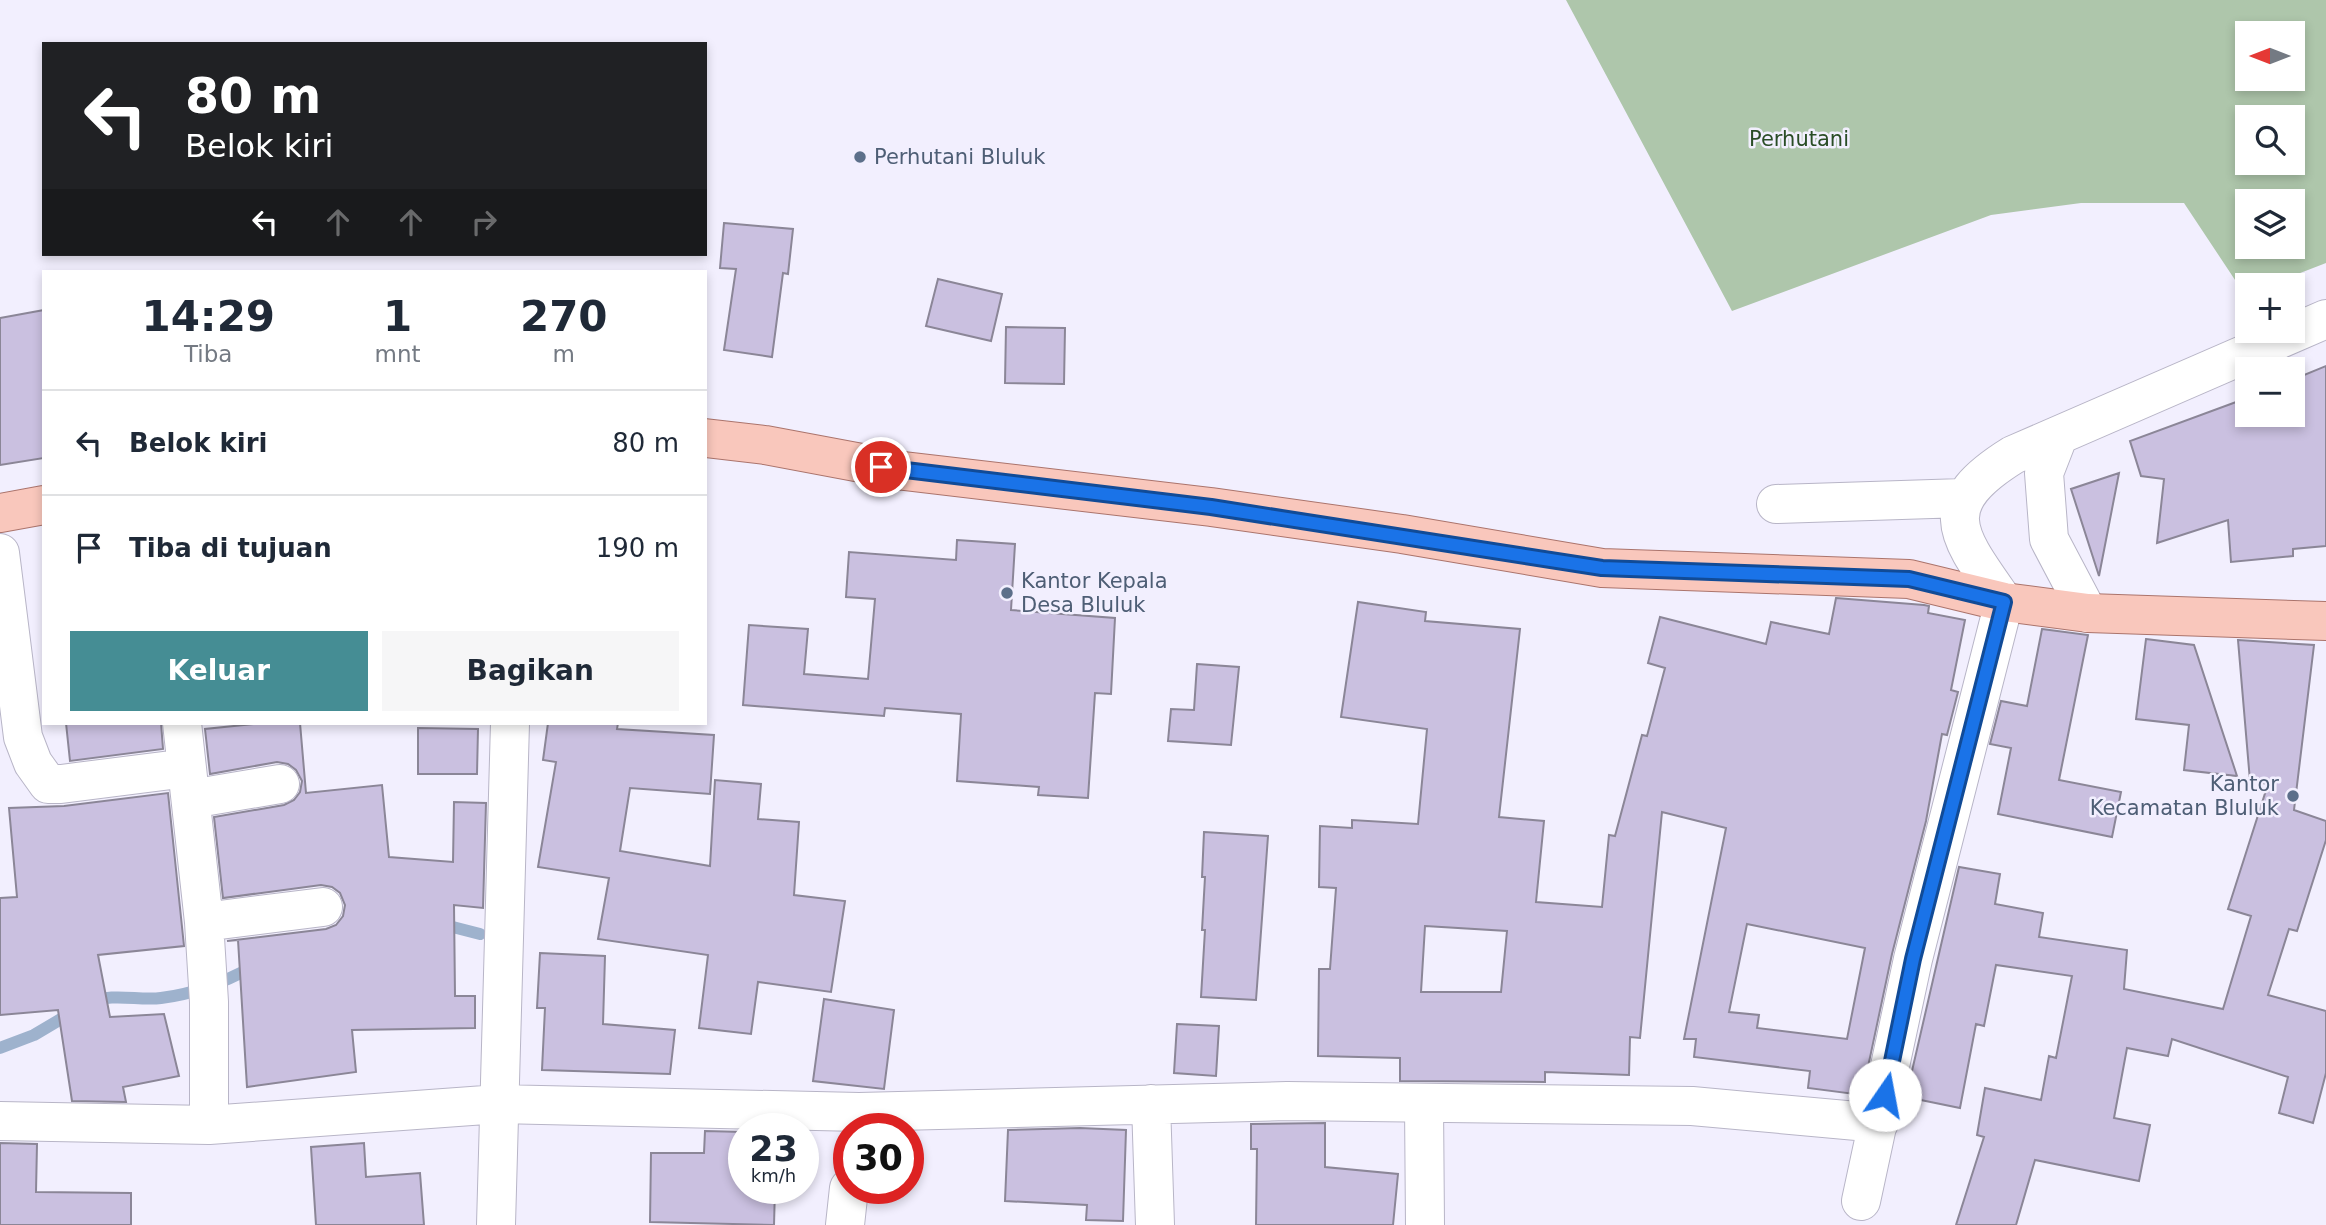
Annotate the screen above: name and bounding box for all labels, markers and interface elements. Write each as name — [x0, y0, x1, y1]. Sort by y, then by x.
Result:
north arrow — [2235, 21, 2305, 91]
map controls — [2235, 21, 2305, 427]
text: 80 m — [185, 68, 321, 125]
icon: left — [70, 70, 161, 161]
button: search — [2235, 105, 2305, 175]
text: Belok kiri — [185, 127, 333, 165]
park label: Perhutani — [1749, 127, 1849, 151]
place label: Perhutani Bluluk — [874, 145, 1046, 169]
marker: Perhutani Bluluk — [852, 149, 868, 165]
button: layers — [2235, 189, 2305, 259]
icon: left — [246, 203, 284, 241]
icon: ahead — [319, 203, 357, 241]
icon: ahead — [392, 203, 430, 241]
icon: right — [465, 203, 503, 241]
button: + — [2235, 273, 2305, 343]
text: 14:29 — [141, 292, 275, 341]
text: 1 — [383, 292, 412, 341]
text: 270 — [520, 292, 608, 341]
text: Tiba — [184, 341, 232, 367]
text: mnt — [375, 341, 421, 367]
text: m — [553, 341, 575, 367]
button: − — [2235, 357, 2305, 427]
icon: left — [70, 424, 108, 462]
text: Belok kiri — [129, 428, 268, 458]
text: 80 m — [612, 428, 679, 458]
pin — [851, 437, 911, 497]
icon: arrive — [862, 448, 900, 486]
icon: arrive — [70, 529, 108, 567]
text: Tiba di tujuan — [129, 533, 332, 563]
text: 190 m — [596, 533, 679, 563]
place label: Kantor Kepala Desa Bluluk — [1021, 569, 1168, 617]
marker: Kantor Kepala Desa Bluluk — [999, 585, 1015, 601]
button: Keluar — [70, 631, 368, 711]
button: Bagikan — [382, 631, 679, 711]
place label: Kantor Kecamatan Bluluk — [2090, 772, 2280, 820]
marker: Kantor Kecamatan Bluluk — [2285, 788, 2301, 804]
position arrow — [1848, 1058, 1922, 1132]
speed limit sign: 30 — [833, 1113, 924, 1204]
text: 23 — [749, 1129, 798, 1169]
text: km/h — [751, 1165, 796, 1186]

